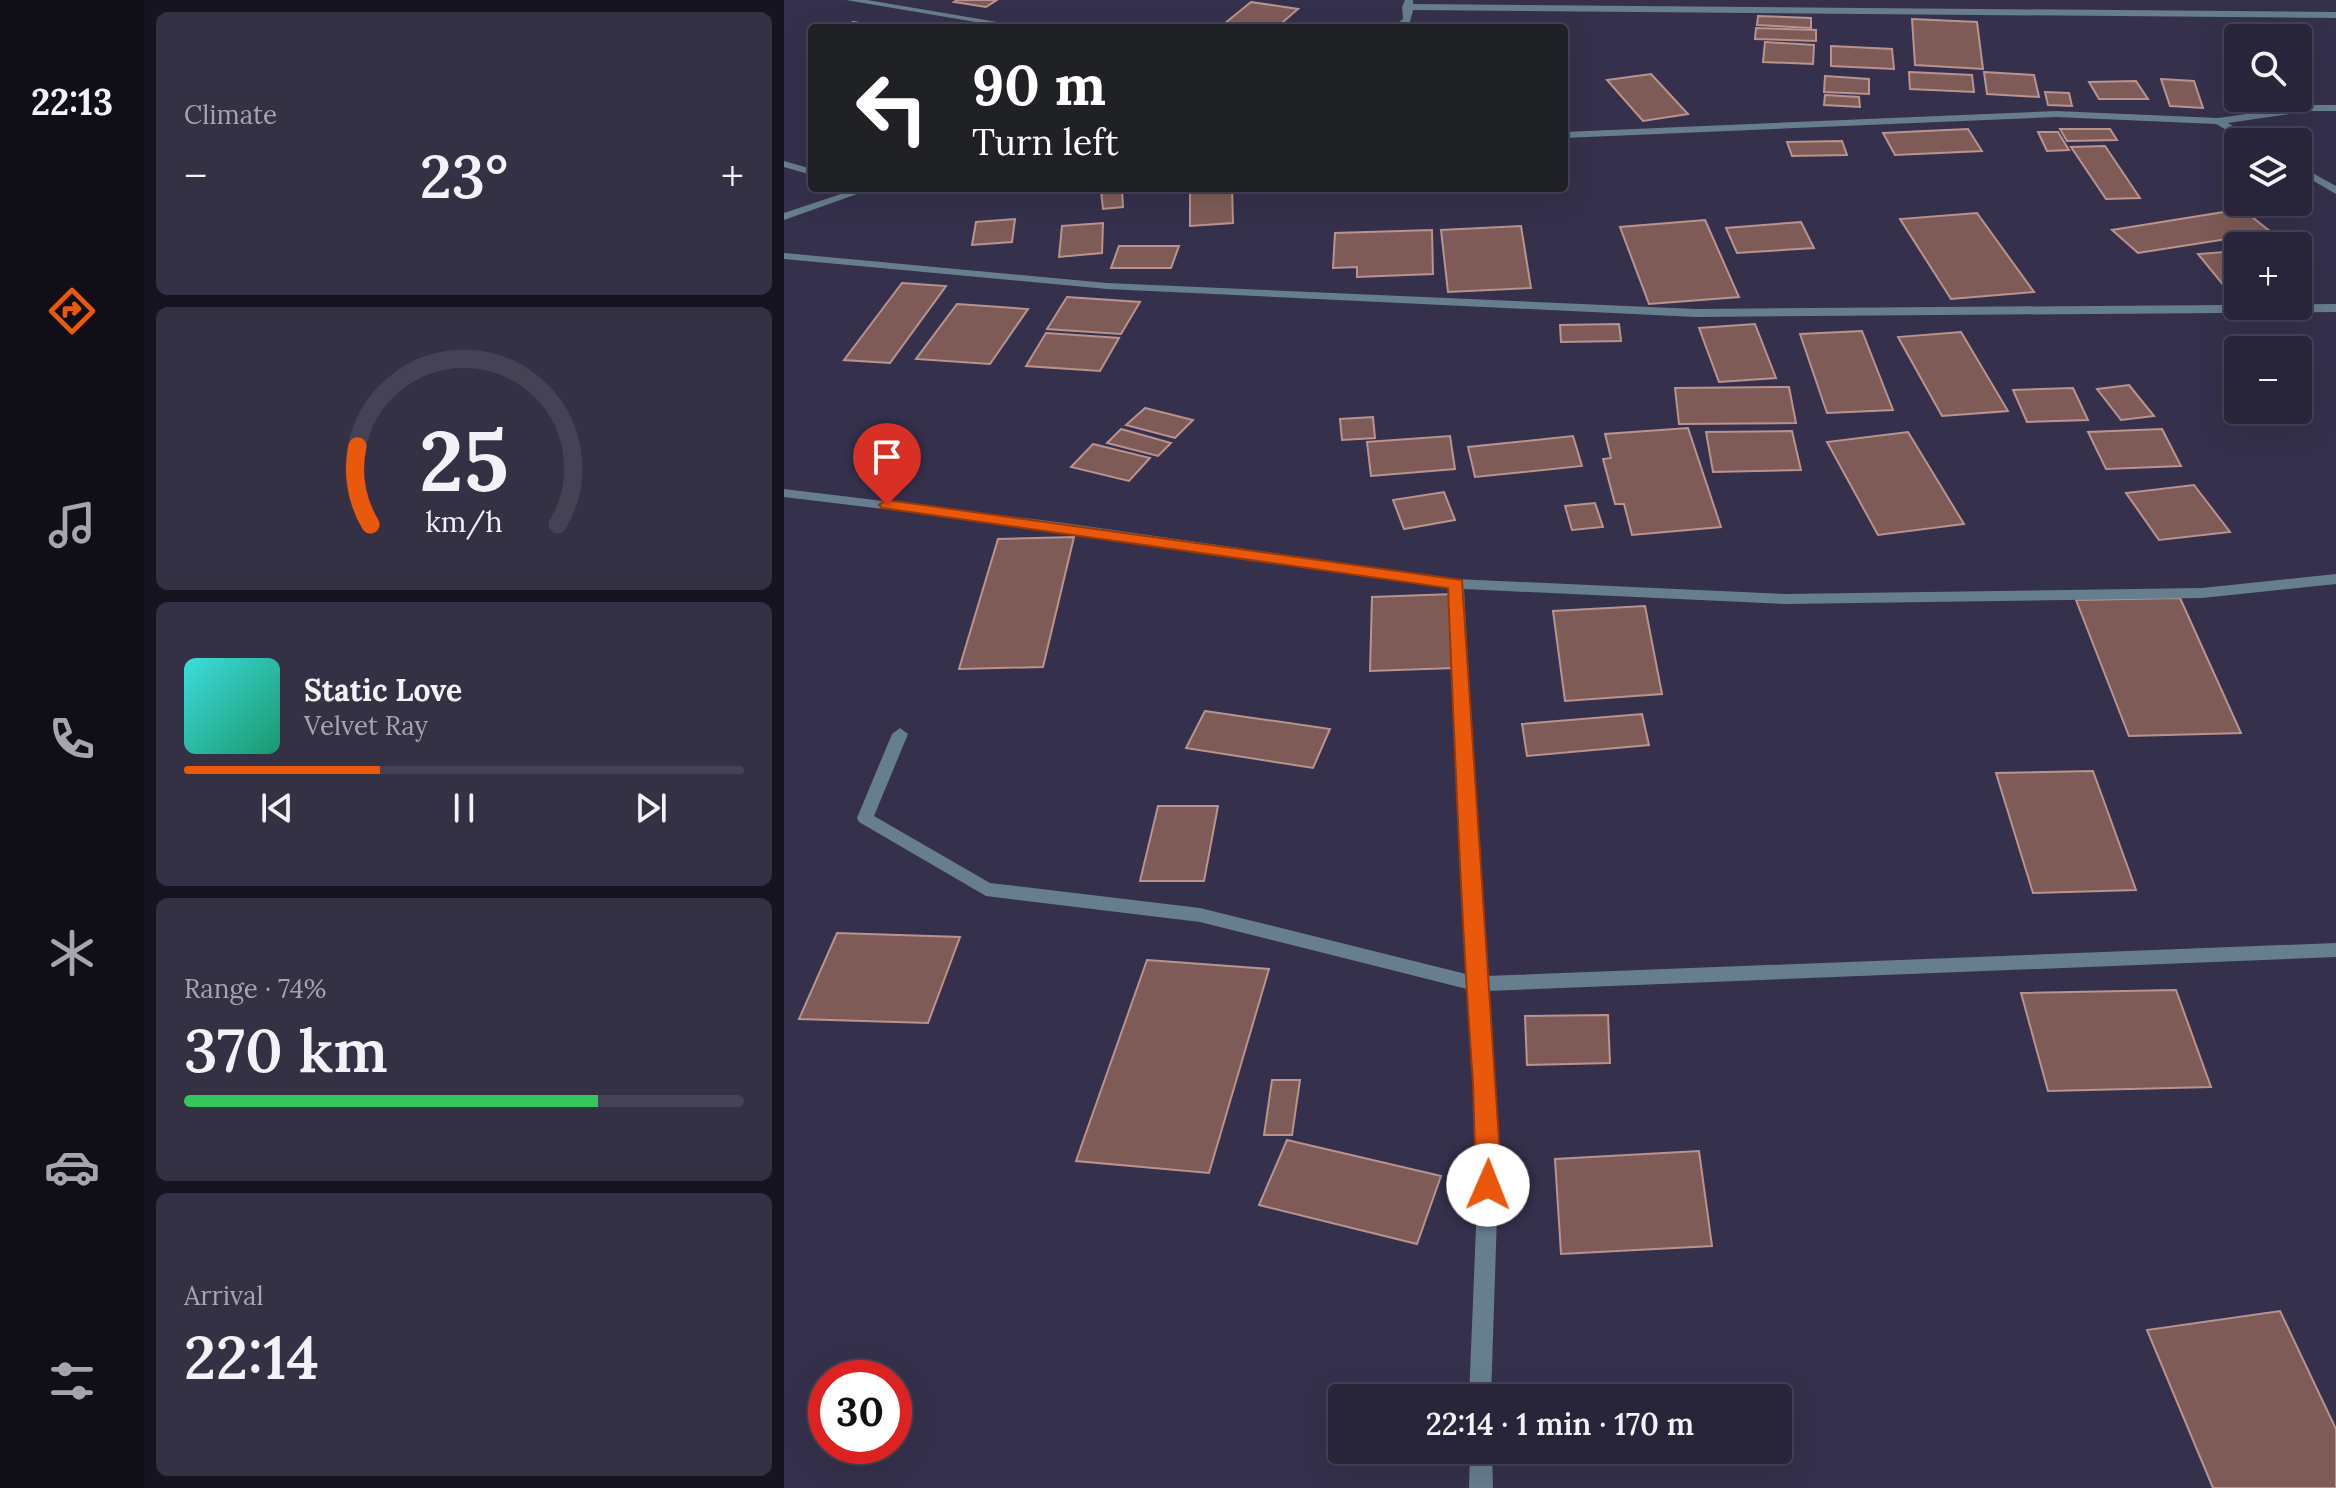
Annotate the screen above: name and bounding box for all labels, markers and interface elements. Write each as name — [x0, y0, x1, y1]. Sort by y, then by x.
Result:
map controls — [2224, 24, 2312, 424]
button: search — [2224, 24, 2312, 112]
text: 90 m — [972, 49, 1106, 120]
icon: left — [840, 56, 944, 160]
text: 22:13 — [31, 79, 113, 125]
text: Climate — [184, 98, 277, 131]
text: Turn left — [972, 119, 1119, 165]
button: layers — [2224, 128, 2312, 216]
text: 23° — [420, 138, 508, 214]
text: − — [184, 148, 207, 204]
text: + — [721, 148, 744, 204]
button: + — [2224, 232, 2312, 320]
icon: directions — [44, 283, 100, 339]
button: − — [2224, 336, 2312, 424]
text: 25 — [419, 406, 509, 513]
pin — [853, 423, 921, 505]
icon: arrive — [865, 435, 909, 479]
icon: music — [44, 497, 100, 553]
text: km/h — [425, 503, 503, 540]
text: Static Love — [304, 671, 462, 709]
text: Velvet Ray — [304, 709, 428, 742]
icon: phone — [44, 711, 100, 767]
icon: previous — [255, 786, 299, 830]
icon: pause — [442, 786, 486, 830]
icon: next — [629, 786, 673, 830]
icon: climate — [44, 925, 100, 981]
text: Range · 74% — [184, 972, 326, 1005]
text: 370 km — [184, 1012, 388, 1088]
icon: car — [44, 1139, 100, 1195]
position arrow — [1446, 1143, 1530, 1227]
text: Arrival — [184, 1279, 263, 1312]
text: 22:14 — [184, 1319, 319, 1395]
icon: filters — [44, 1353, 100, 1409]
speed limit sign: 30 — [808, 1360, 912, 1464]
text: 22:14 · 1 min · 170 m — [1426, 1405, 1694, 1443]

